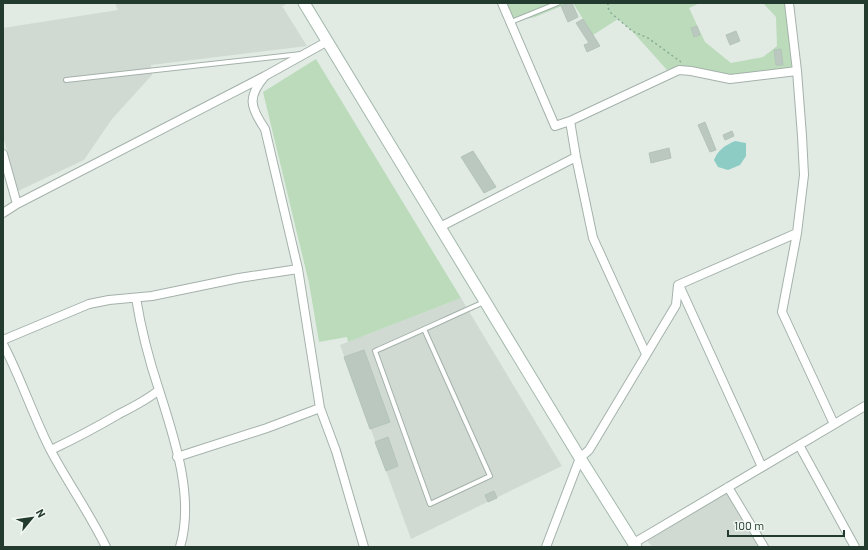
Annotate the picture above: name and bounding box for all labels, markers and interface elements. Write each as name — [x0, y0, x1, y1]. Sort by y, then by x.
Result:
north arrow — [12, 498, 52, 538]
text: N — [34, 507, 49, 519]
scale bar — [728, 512, 844, 538]
text: 100 m — [734, 518, 764, 532]

